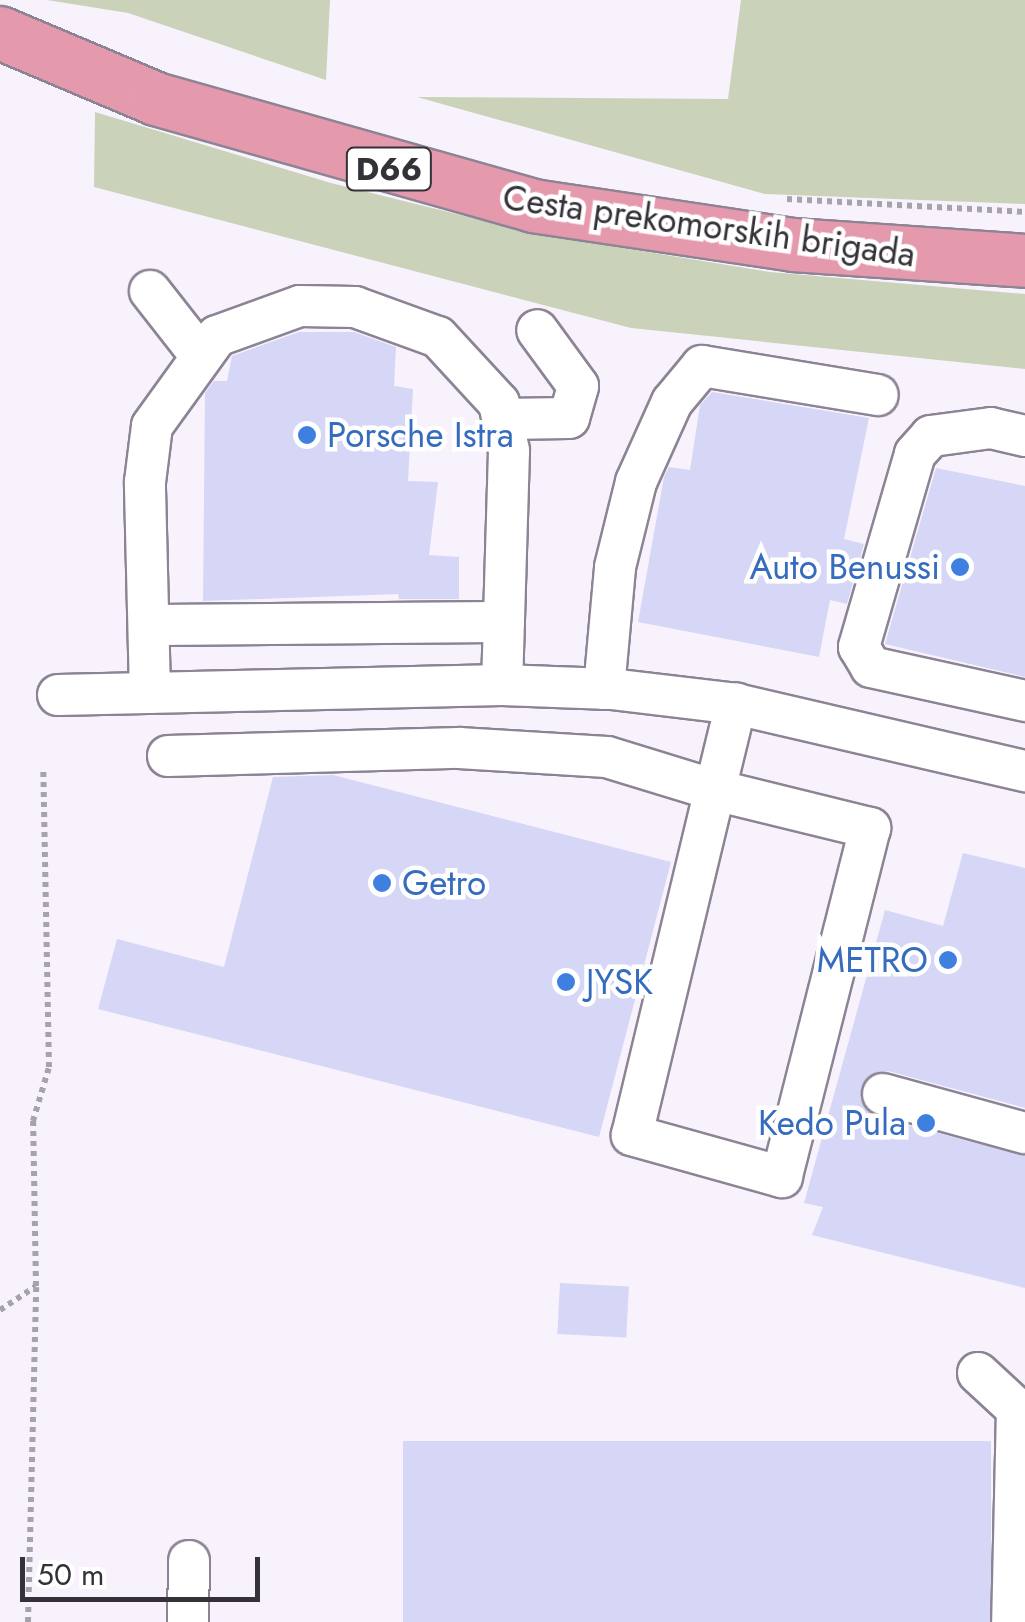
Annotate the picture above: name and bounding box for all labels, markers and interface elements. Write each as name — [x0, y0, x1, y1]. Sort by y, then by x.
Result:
road number: D66 — [344, 142, 434, 196]
street label: Cesta prekomorskih brigada — [500, 176, 918, 276]
place label: Porsche Istra — [327, 414, 514, 456]
marker: Porsche Istra — [296, 424, 318, 446]
place label: Auto Benussi — [750, 546, 940, 588]
marker: Auto Benussi — [949, 556, 971, 578]
place label: Getro — [402, 862, 486, 904]
marker: Getro — [371, 872, 393, 894]
place label: METRO — [817, 939, 928, 981]
marker: METRO — [937, 949, 959, 971]
place label: JYSK — [586, 961, 653, 1003]
marker: JYSK — [555, 971, 577, 993]
place label: Kedo Pula — [758, 1102, 906, 1144]
marker: Kedo Pula — [915, 1112, 937, 1134]
scale bar — [25, 1537, 265, 1599]
text: 50 m — [37, 1553, 104, 1596]

